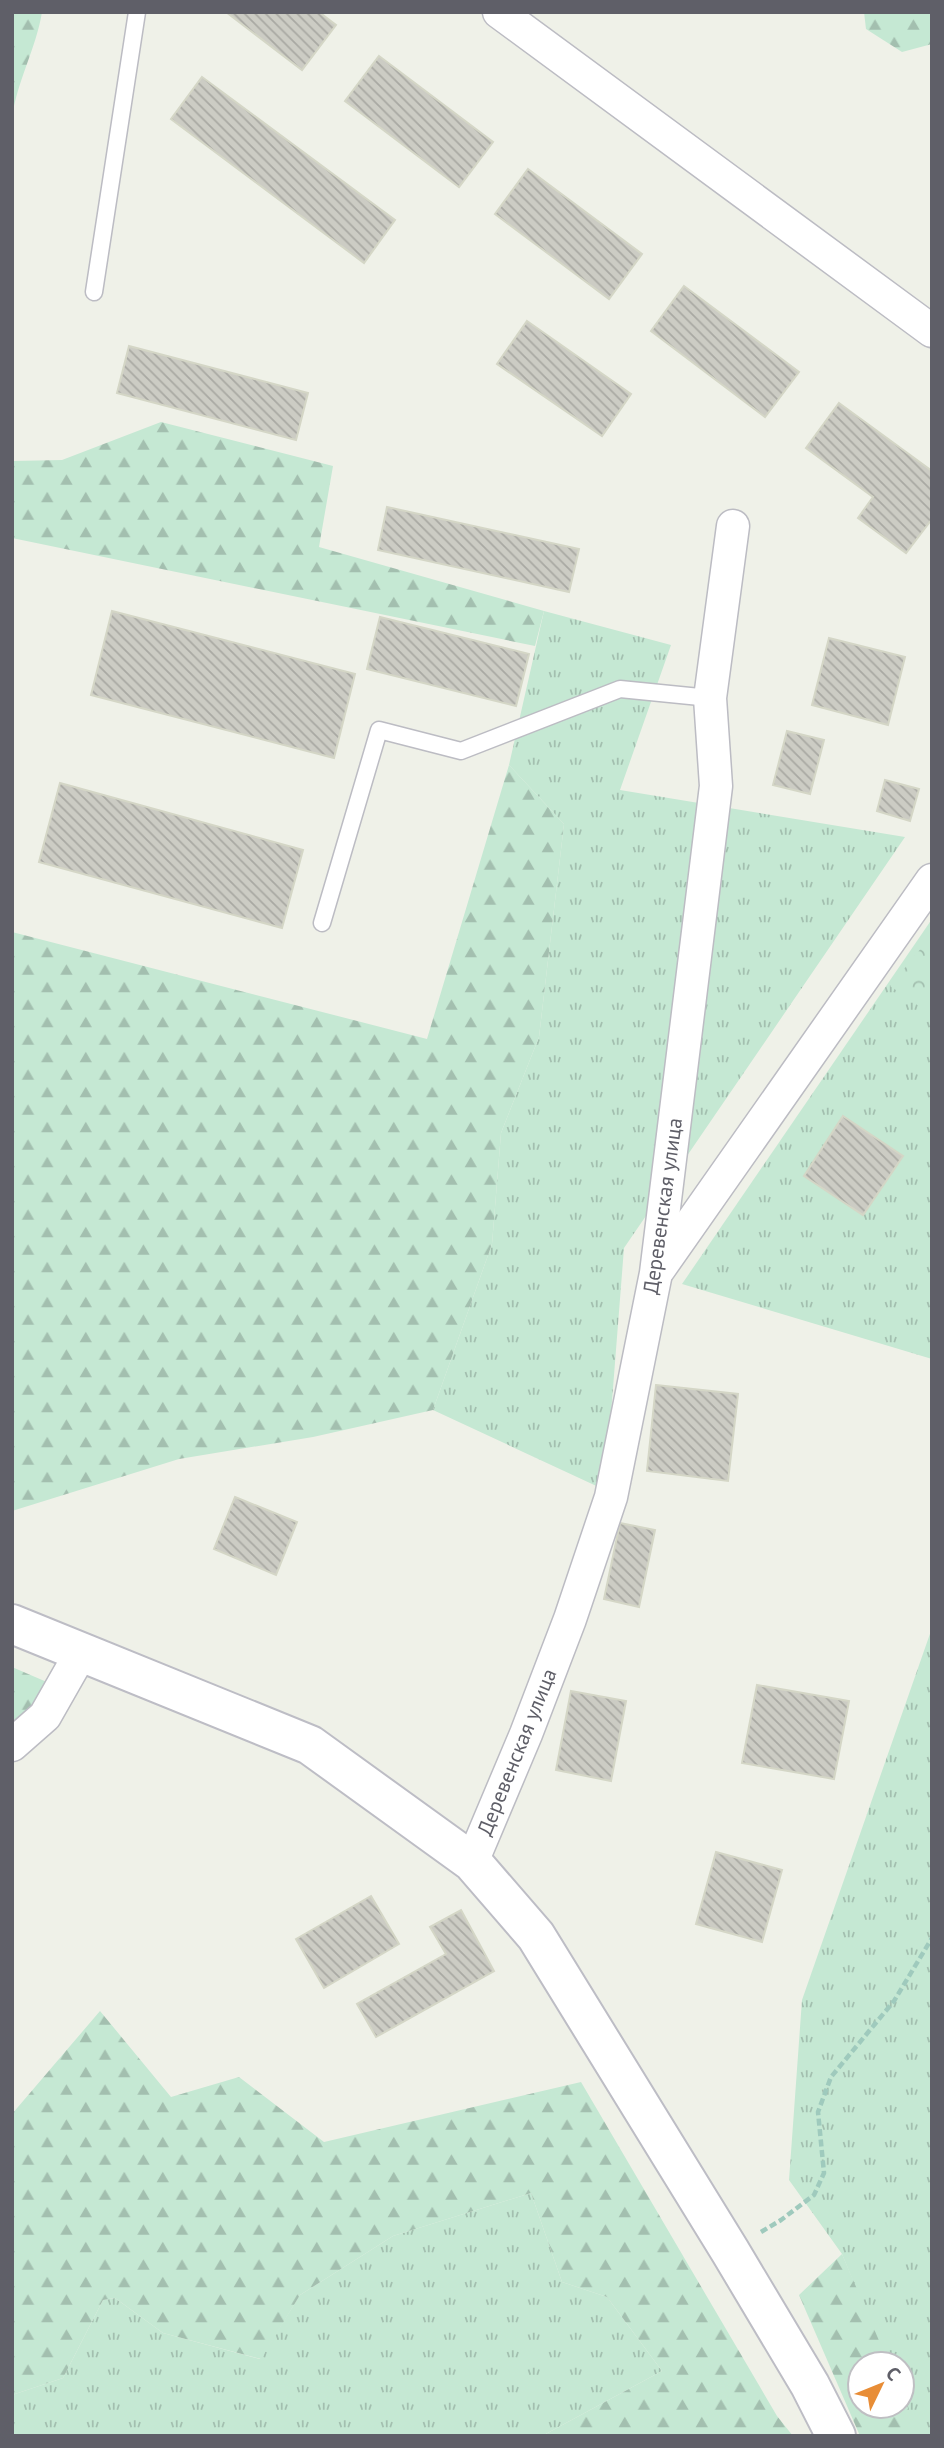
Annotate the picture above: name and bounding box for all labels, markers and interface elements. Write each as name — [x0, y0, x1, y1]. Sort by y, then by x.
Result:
street label: Деревенская улица — [637, 1116, 688, 1296]
street label: Деревенская улица — [471, 1664, 562, 1839]
north arrow — [846, 2350, 916, 2420]
text: С — [881, 2361, 906, 2386]

